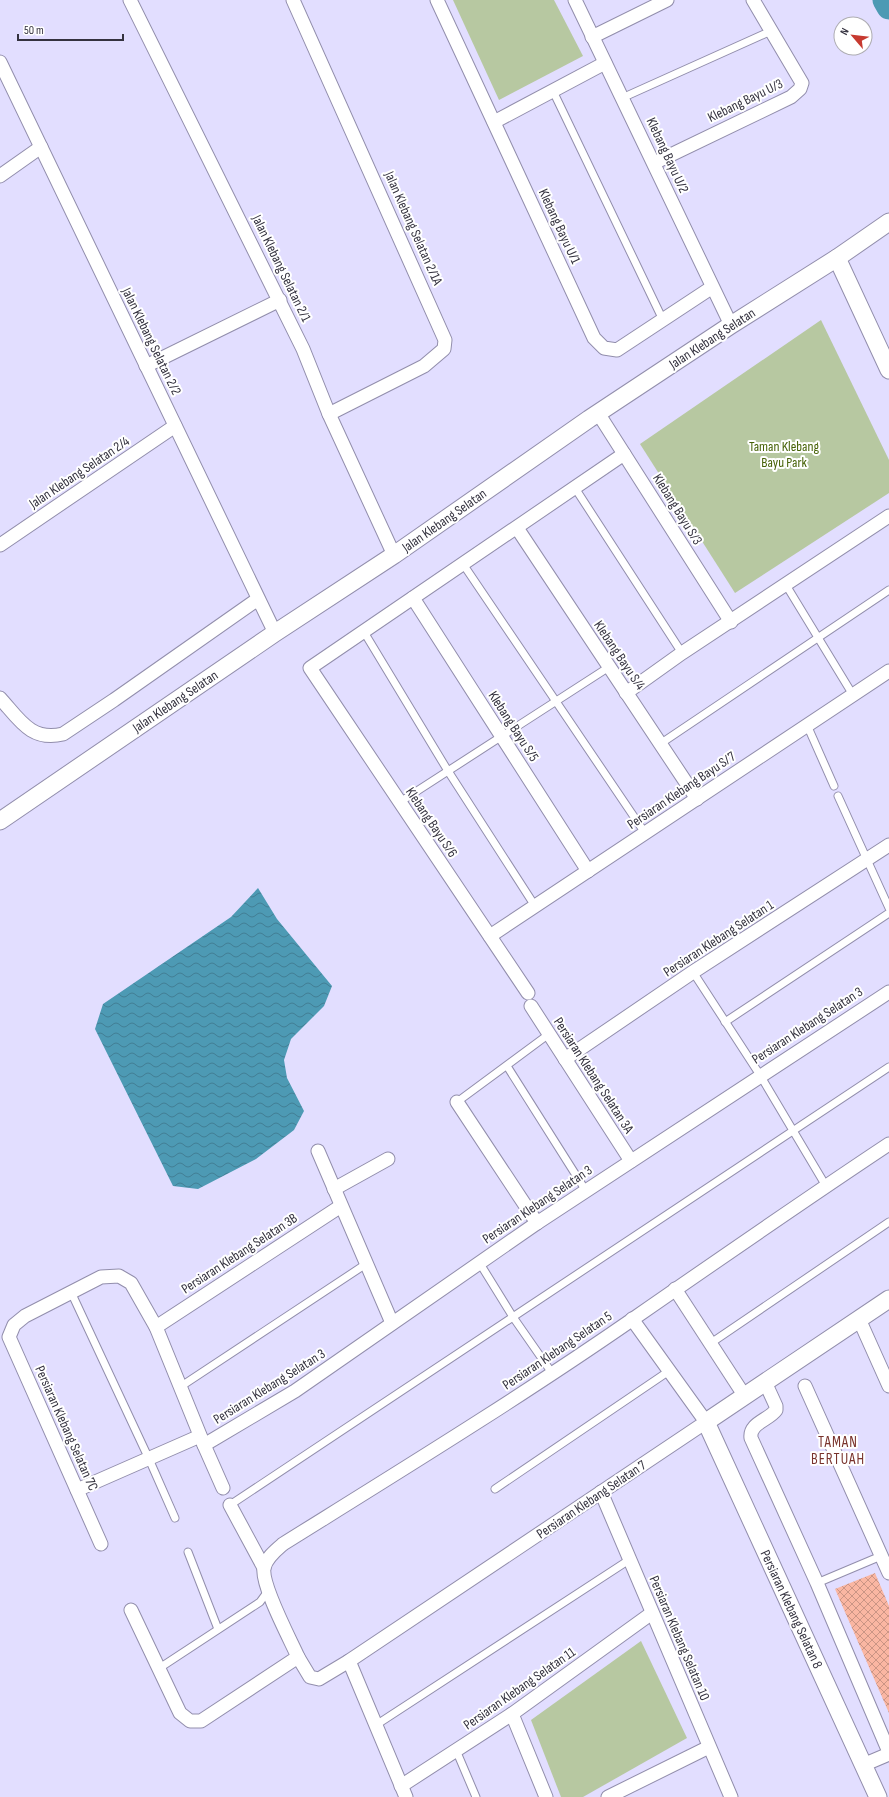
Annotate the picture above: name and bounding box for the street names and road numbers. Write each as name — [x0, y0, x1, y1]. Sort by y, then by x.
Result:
street label: Klebang Bayu U/3 — [705, 75, 786, 126]
street label: Klebang Bayu U/2 — [643, 115, 693, 196]
street label: Jalan Klebang Selatan 2/1A — [380, 168, 447, 289]
street label: Klebang Bayu U/1 — [535, 186, 584, 266]
street label: Jalan Klebang Selatan 2/1 — [248, 211, 315, 324]
street label: Jalan Klebang Selatan 2/2 — [118, 284, 185, 398]
street label: Jalan Klebang Selatan — [665, 304, 759, 373]
street label: Jalan Klebang Selatan 2/4 — [25, 433, 133, 513]
street label: Klebang Bayu S/3 — [649, 471, 706, 548]
street label: Jalan Klebang Selatan — [398, 485, 490, 556]
street label: Klebang Bayu S/4 — [590, 617, 649, 693]
street label: Jalan Klebang Selatan — [129, 667, 221, 737]
street label: Klebang Bayu S/5 — [485, 688, 543, 765]
street label: Persiaran Klebang Bayu S/7 — [624, 748, 739, 833]
street label: Klebang Bayu S/6 — [402, 784, 461, 861]
street label: Persiaran Klebang Selatan 1 — [660, 896, 777, 980]
street label: Persiaran Klebang Selatan 3 — [749, 983, 866, 1068]
street label: Persiaran Klebang Selatan 3A — [550, 1014, 638, 1137]
street label: Persiaran Klebang Selatan 3 — [479, 1161, 595, 1247]
street label: Persiaran Klebang Selatan 3B — [178, 1210, 300, 1297]
street label: Persiaran Klebang Selatan 5 — [499, 1307, 616, 1393]
street label: Persiaran Klebang Selatan 3 — [210, 1345, 328, 1428]
street label: Persiaran Klebang Selatan 7C — [31, 1363, 102, 1494]
street label: Persiaran Klebang Selatan 7 — [533, 1456, 650, 1542]
street label: Persiaran Klebang Selatan 8 — [757, 1547, 826, 1671]
street label: Persiaran Klebang Selatan 10 — [646, 1573, 714, 1703]
street label: Persiaran Klebang Selatan 11 — [460, 1643, 579, 1733]

